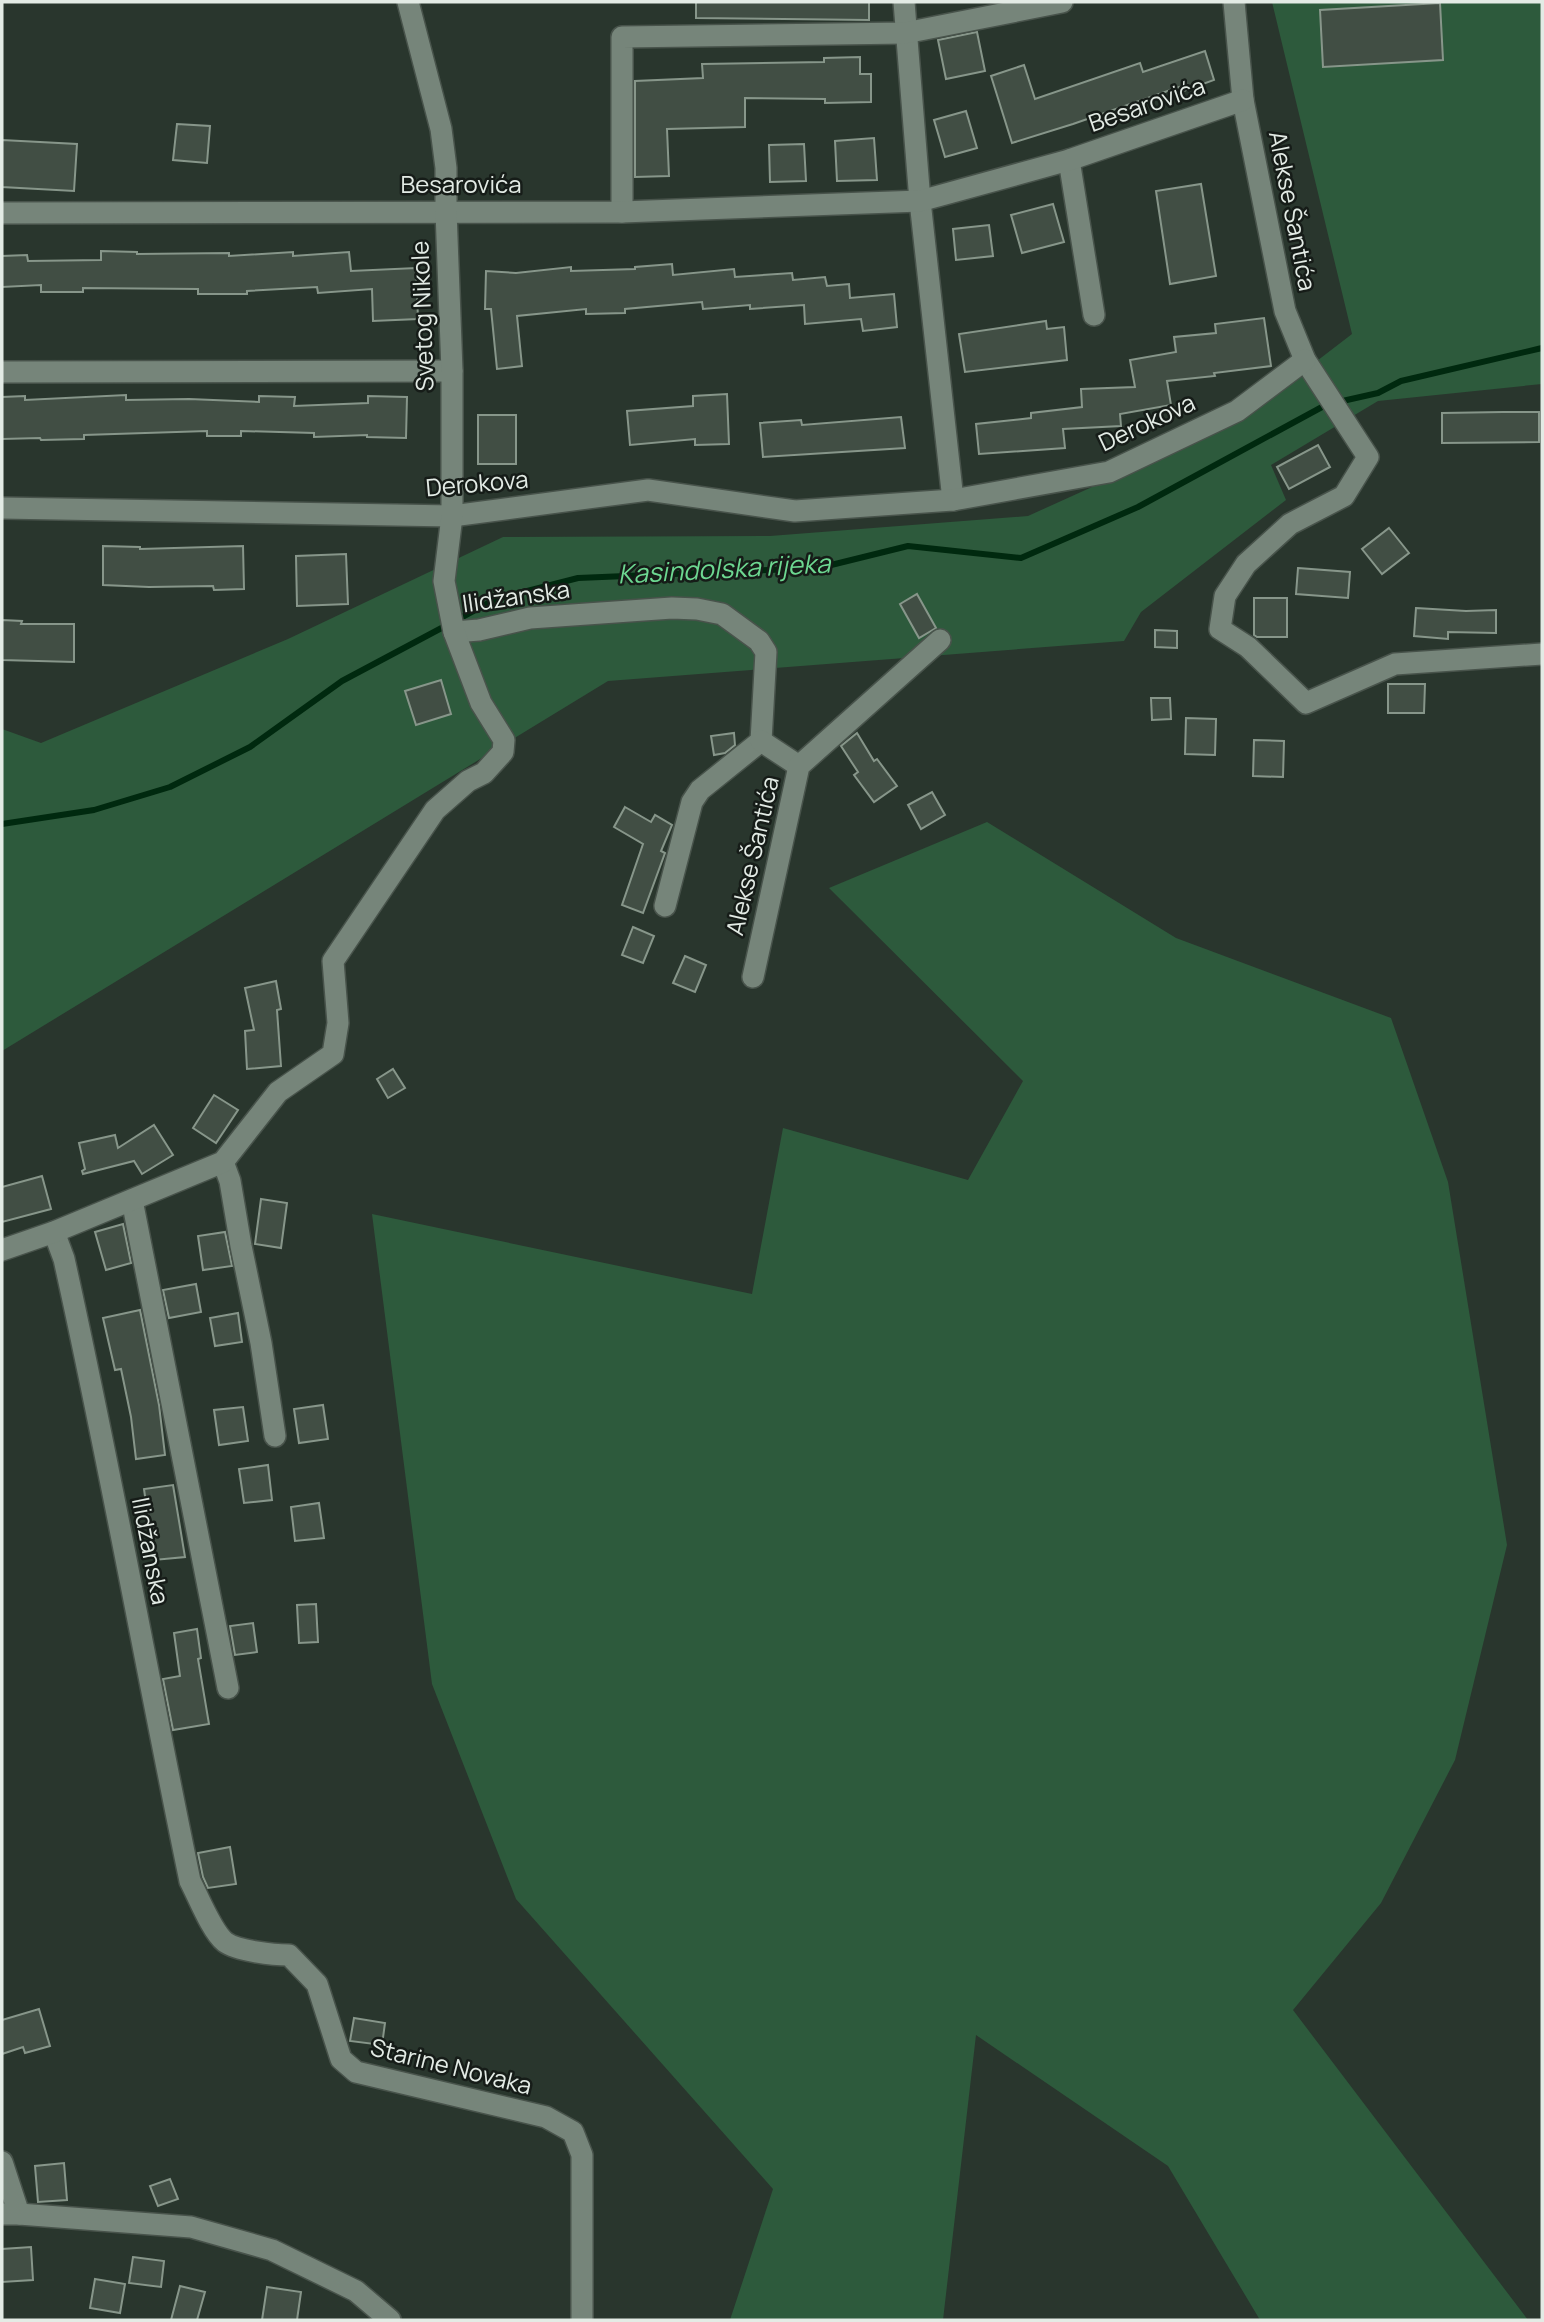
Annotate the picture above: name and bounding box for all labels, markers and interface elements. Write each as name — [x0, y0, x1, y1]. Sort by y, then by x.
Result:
street label: Besarovića — [1084, 68, 1209, 139]
street label: Alekse Šantića — [1262, 128, 1325, 293]
street label: Besarovića — [400, 167, 522, 200]
street label: Svetog Nikole — [402, 240, 441, 392]
street label: Derokova — [1093, 385, 1200, 458]
street label: Derokova — [424, 462, 530, 503]
water label: Kasindolska rijeka — [617, 544, 833, 592]
street label: Ilidžanska — [460, 572, 572, 619]
street label: Alekse Šantića — [717, 773, 786, 938]
street label: Ilidžanska — [125, 1494, 178, 1607]
street label: Starine Novaka — [367, 2030, 535, 2102]

